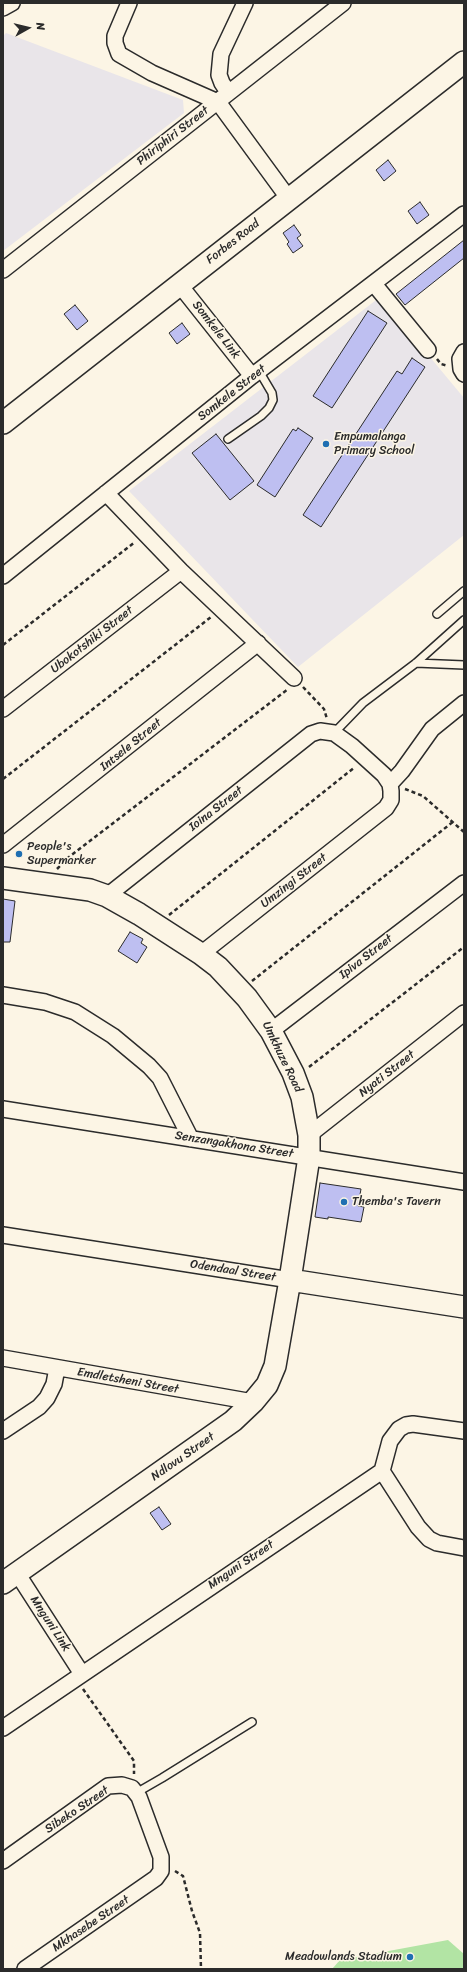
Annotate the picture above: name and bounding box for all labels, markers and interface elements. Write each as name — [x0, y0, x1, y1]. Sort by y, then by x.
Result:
north arrow — [8, 8, 48, 48]
text: N — [30, 21, 50, 31]
street label: Phiriphiri Street — [134, 103, 212, 169]
street label: Forbes Road — [203, 217, 263, 267]
street label: Somkele Link — [189, 298, 243, 362]
street label: Somkele Street — [195, 362, 269, 424]
place label: Empumalanga Primary School — [334, 430, 414, 458]
marker: Empumalanga Primary School — [321, 439, 331, 449]
street label: Ubokotshiki Street — [48, 603, 136, 677]
street label: Intsele Street — [97, 716, 165, 774]
street label: Ioina Street — [186, 783, 246, 835]
place label: People's Supermarker — [27, 840, 96, 868]
marker: People's Supermarker — [14, 849, 24, 859]
street label: Umzingi Street — [258, 851, 330, 911]
street label: Ipiva Street — [336, 932, 396, 982]
street label: Umkhuze Road — [259, 1019, 305, 1095]
street label: Nyati Street — [356, 1048, 418, 1100]
street label: Senzangakhona Street — [174, 1129, 294, 1161]
place label: Themba's Tavern — [352, 1195, 441, 1209]
marker: Themba's Tavern — [339, 1197, 349, 1207]
street label: Odendaal Street — [189, 1257, 277, 1285]
street label: Emdletsheni Street — [76, 1365, 180, 1397]
street label: Ndlovu Street — [148, 1430, 218, 1484]
street label: Mnguni Street — [205, 1538, 277, 1592]
street label: Mnguni Link — [27, 1593, 73, 1655]
street label: Sibeko Street — [42, 1783, 112, 1837]
street label: Mkhasebe Street — [50, 1893, 132, 1955]
place label: Meadowlands Stadium — [285, 1950, 402, 1964]
marker: Meadowlands Stadium — [405, 1952, 415, 1962]

